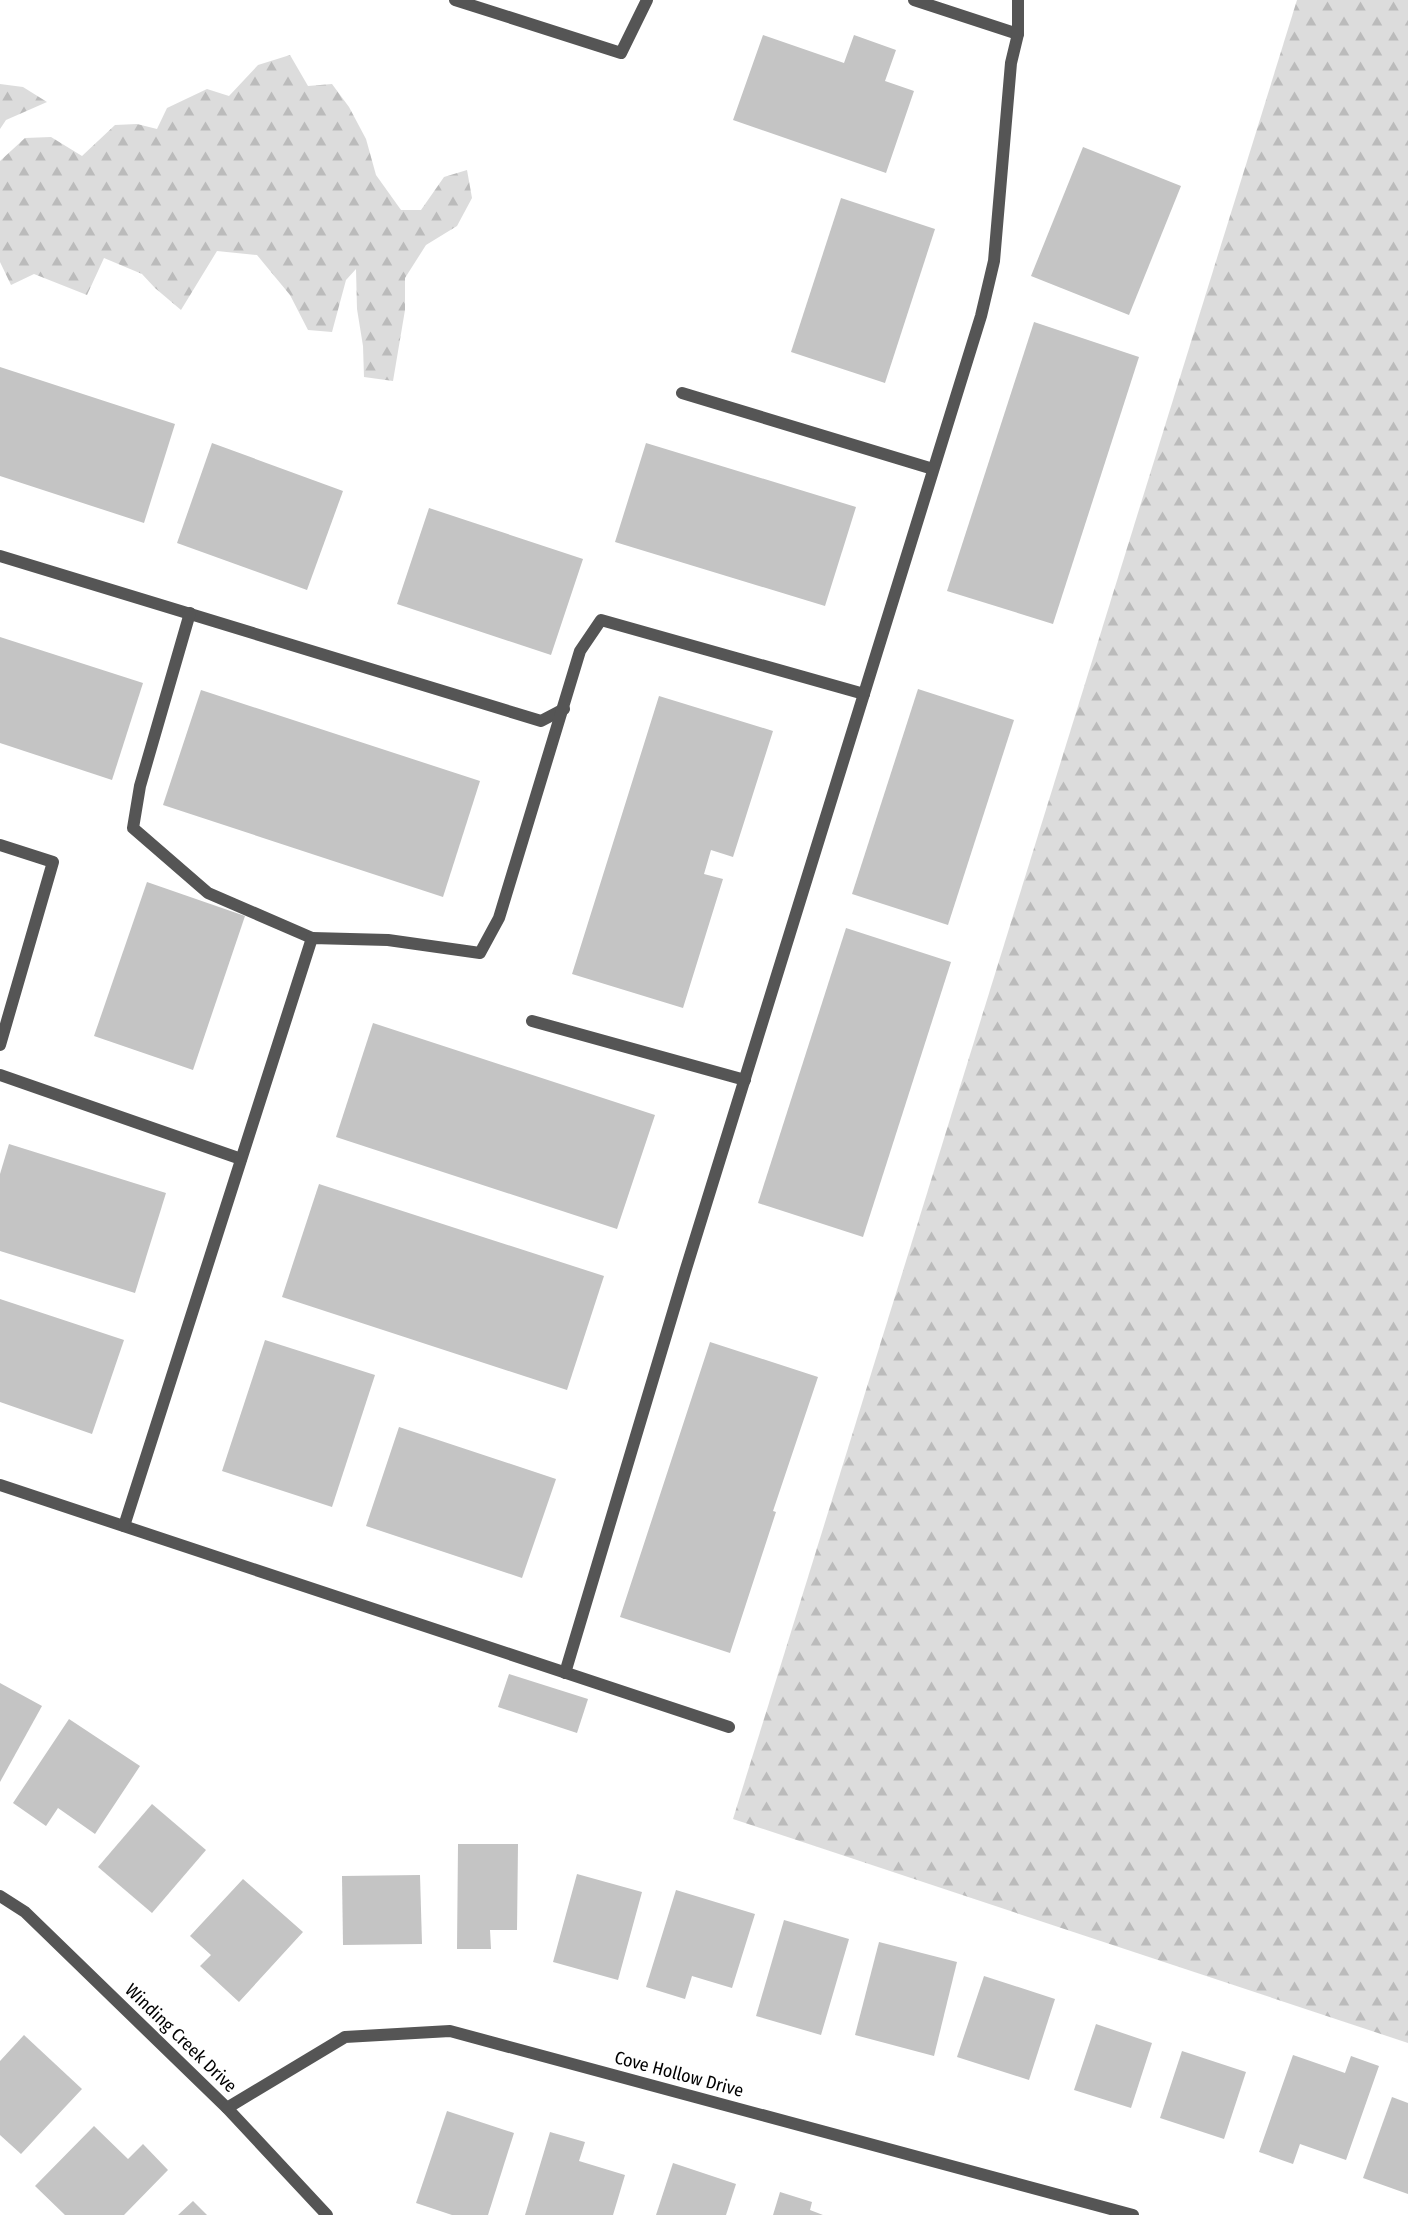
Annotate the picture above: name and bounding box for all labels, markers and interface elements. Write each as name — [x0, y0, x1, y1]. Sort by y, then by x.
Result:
street label: Winding Creek Drive — [120, 1979, 242, 2097]
street label: Cove Hollow Drive — [612, 2046, 746, 2102]

